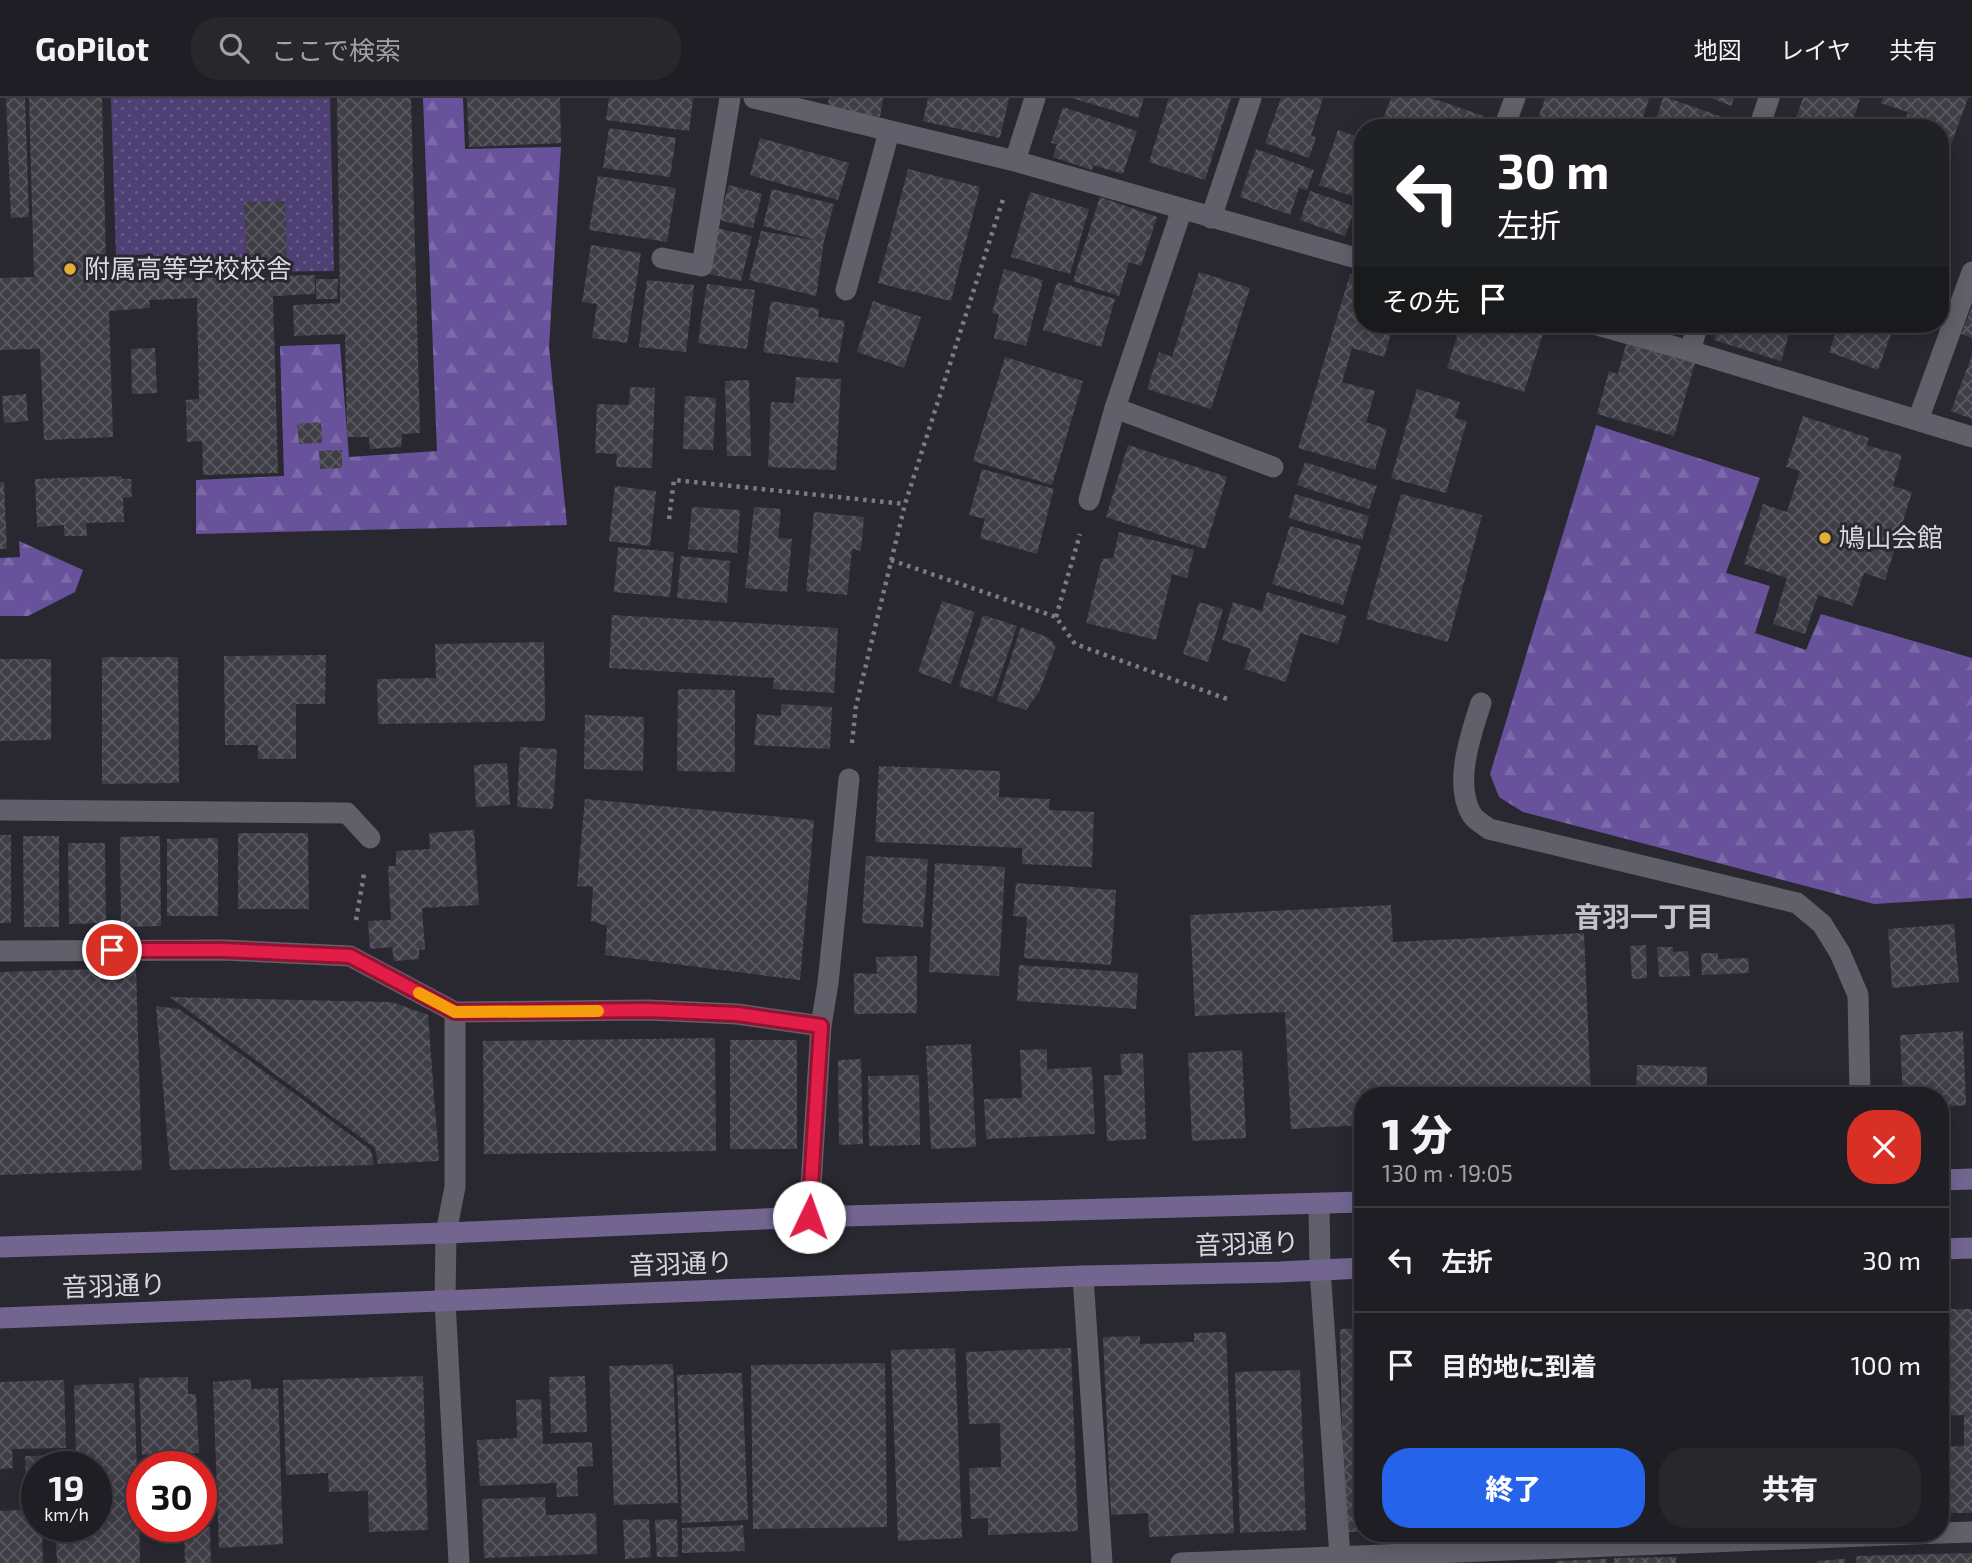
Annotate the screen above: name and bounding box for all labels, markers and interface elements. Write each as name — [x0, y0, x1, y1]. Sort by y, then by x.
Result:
search box — [191, 17, 681, 80]
text: GoPilot — [35, 28, 149, 68]
icon: search — [215, 29, 253, 67]
text: ここで検索 — [271, 34, 401, 65]
text: 地図 — [1694, 35, 1742, 64]
text: レイヤ — [1780, 35, 1851, 64]
text: 共有 — [1889, 35, 1937, 64]
text: 30 m — [1497, 140, 1609, 199]
icon: left — [1382, 147, 1473, 238]
text: 左折 — [1497, 205, 1561, 243]
place label: 附属高等学校校舎 — [84, 252, 292, 283]
marker: 附属高等学校校舎 — [62, 261, 78, 277]
icon: arrive — [1474, 280, 1512, 318]
text: その先 — [1382, 285, 1460, 316]
place label: 鳩山会館 — [1839, 521, 1943, 552]
marker: 鳩山会館 — [1817, 530, 1833, 546]
district label: 音羽一丁目 — [1574, 899, 1714, 933]
pin — [82, 920, 142, 980]
icon: arrive — [93, 931, 131, 969]
text: 1 分 — [1382, 1108, 1452, 1158]
button: close — [1847, 1110, 1921, 1184]
text: 130 m · 19:05 — [1382, 1159, 1513, 1187]
position arrow — [772, 1180, 846, 1254]
street label: 音羽通り — [1194, 1225, 1299, 1260]
icon: left — [1382, 1241, 1420, 1279]
text: 30 m — [1862, 1244, 1921, 1275]
street label: 音羽通り — [628, 1245, 733, 1280]
text: 左折 — [1441, 1245, 1493, 1276]
street label: 音羽通り — [61, 1267, 166, 1302]
icon: arrive — [1382, 1346, 1420, 1384]
text: 100 m — [1851, 1349, 1921, 1380]
text: 目的地に到着 — [1441, 1350, 1597, 1381]
button: 終了 — [1382, 1448, 1645, 1528]
button: 共有 — [1659, 1448, 1921, 1528]
speed limit sign: 30 — [126, 1451, 217, 1542]
text: 19 — [49, 1466, 84, 1508]
text: km/h — [44, 1503, 89, 1525]

